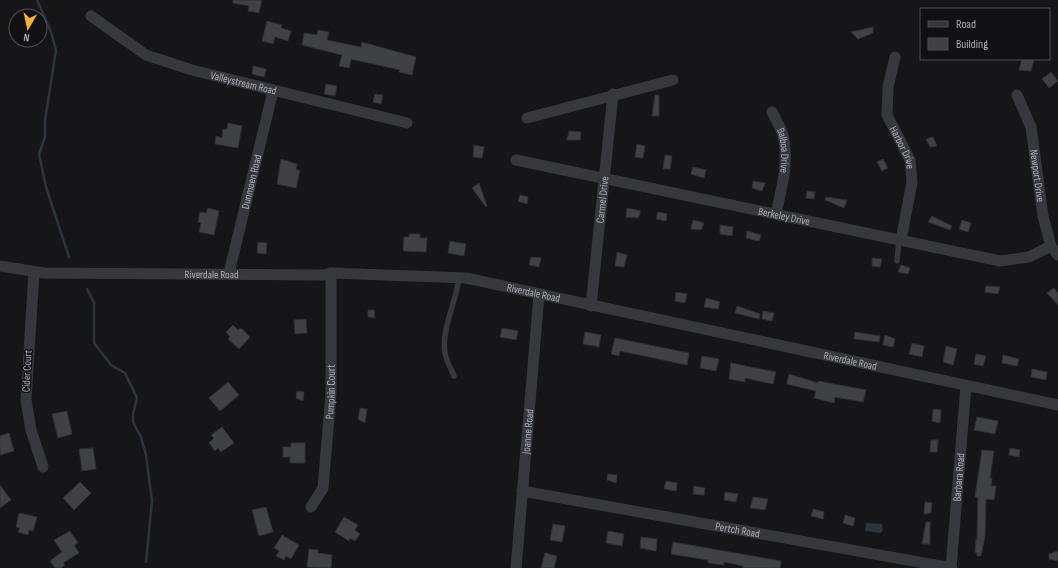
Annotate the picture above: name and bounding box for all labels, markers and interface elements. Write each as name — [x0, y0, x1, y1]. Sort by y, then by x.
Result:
north arrow — [8, 8, 48, 48]
legend — [920, 8, 1050, 60]
text: Road — [956, 17, 976, 32]
text: N — [22, 30, 30, 44]
text: Building — [956, 37, 988, 52]
street label: Valleystream Road — [209, 68, 278, 97]
street label: Harbor Drive — [887, 124, 917, 169]
street label: Balboa Drive — [774, 126, 792, 174]
street label: Newport Drive — [1028, 149, 1048, 203]
street label: Dunmoen Road — [238, 153, 264, 210]
street label: Carmel Drive — [593, 175, 611, 224]
street label: Berkeley Drive — [757, 204, 811, 228]
street label: Riverdale Road — [184, 268, 239, 281]
street label: Riverdale Road — [506, 280, 562, 305]
street label: Riverdale Road — [823, 348, 879, 373]
street label: Cider Court — [19, 349, 35, 392]
street label: Pumpkin Court — [322, 364, 338, 420]
street label: Joanne Road — [519, 408, 536, 455]
street label: Barbara Road — [950, 452, 967, 502]
street label: Pertch Road — [714, 519, 761, 540]

